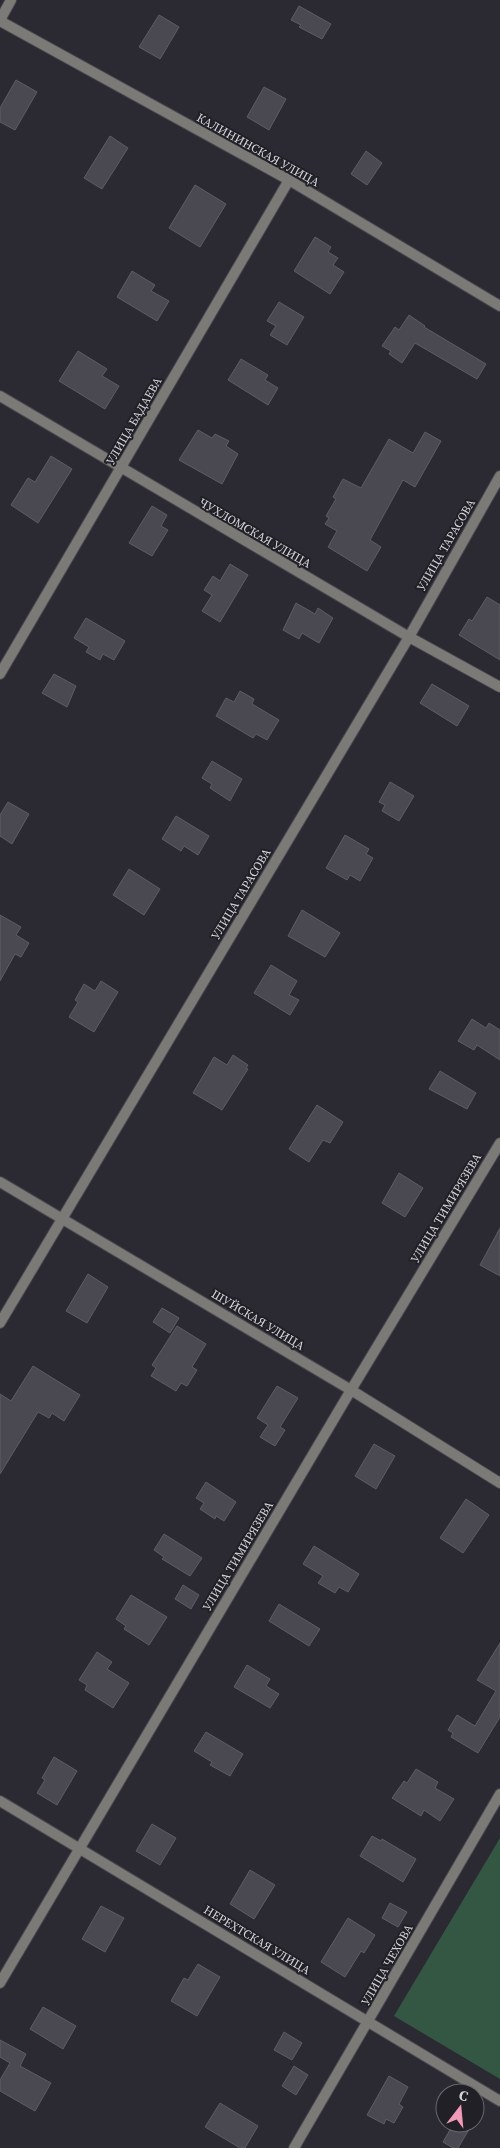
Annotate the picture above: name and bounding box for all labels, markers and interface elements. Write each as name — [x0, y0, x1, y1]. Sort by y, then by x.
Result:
street label: КАЛИНИНСКАЯ УЛИЦА — [194, 110, 322, 190]
street label: УЛИЦА БАДАЕВА — [102, 374, 166, 468]
street label: ЧУХЛОМСКАЯ УЛИЦА — [196, 494, 314, 572]
street label: УЛИЦА ТАРАСОВА — [413, 496, 479, 594]
street label: УЛИЦА ТАРАСОВА — [207, 845, 275, 943]
street label: УЛИЦА ТИМИРЯЗЕВА — [407, 1150, 485, 1266]
street label: ШУЙСКАЯ УЛИЦА — [209, 1286, 308, 1354]
street label: УЛИЦА ТИМИРЯЗЕВА — [199, 1498, 277, 1614]
street label: НЕРЕХТСКАЯ УЛИЦА — [201, 1902, 313, 1978]
street label: УЛИЦА ЧЕХОВА — [357, 1921, 417, 2009]
north arrow — [435, 2083, 485, 2133]
text: С — [457, 2085, 471, 2106]

